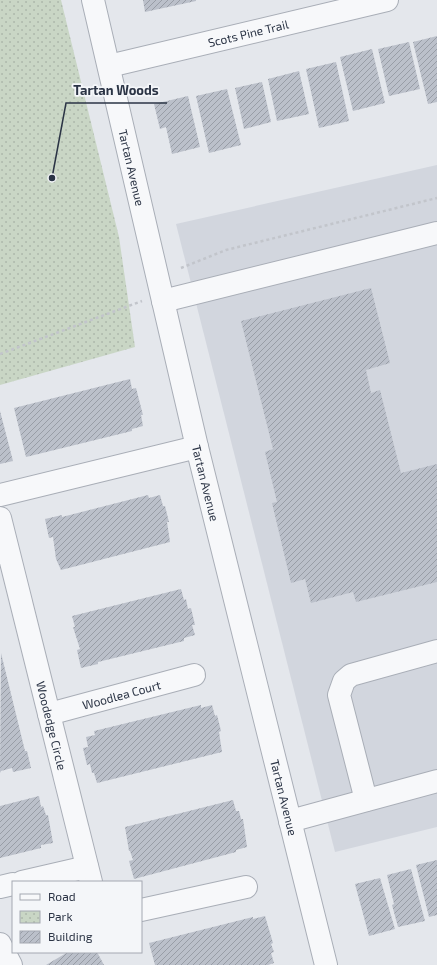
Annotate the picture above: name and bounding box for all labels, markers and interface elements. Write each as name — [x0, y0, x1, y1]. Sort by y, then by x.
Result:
street label: Scots Pine Trail — [206, 17, 290, 49]
callout: Tartan Woods — [66, 78, 167, 103]
text: Tartan Woods — [73, 82, 159, 98]
street label: Tartan Avenue — [116, 128, 148, 207]
street label: Tartan Avenue — [190, 443, 222, 523]
street label: Woodlea Court — [81, 677, 163, 712]
street label: Woodedge Circle — [34, 680, 70, 772]
street label: Tartan Avenue — [268, 758, 300, 837]
legend — [12, 881, 142, 953]
text: Road — [48, 889, 76, 903]
text: Park — [48, 909, 73, 923]
text: Building — [48, 929, 93, 943]

